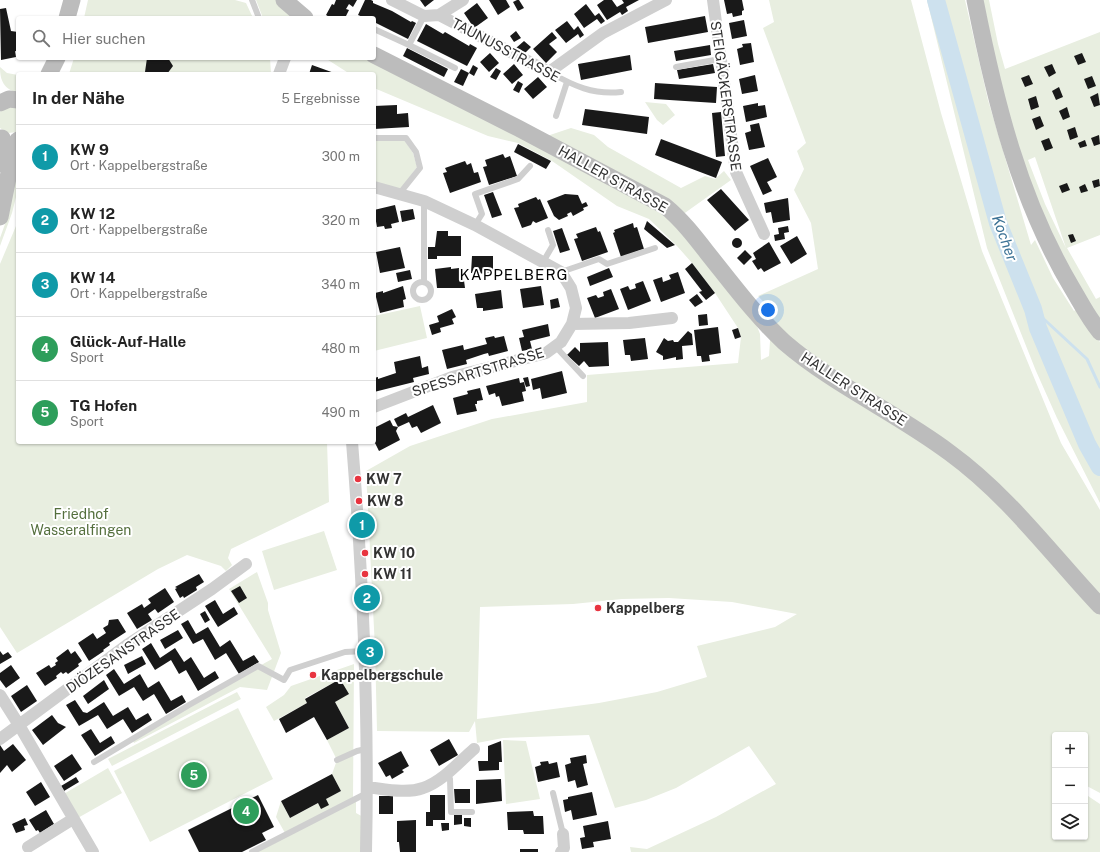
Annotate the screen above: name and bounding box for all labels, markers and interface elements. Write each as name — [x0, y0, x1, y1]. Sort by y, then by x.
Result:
street label: TAUNUSSTRASSE — [449, 15, 563, 85]
search box — [16, 16, 376, 60]
street label: STEIGÄCKERSTRASSE — [708, 20, 746, 172]
icon: search — [30, 27, 52, 49]
text: Hier suchen — [62, 30, 145, 47]
text: In der Nähe — [32, 88, 125, 108]
text: 5 Ergebnisse — [282, 91, 360, 106]
text: KW 9 — [70, 141, 109, 158]
street label: HALLER STRASSE — [555, 142, 671, 216]
text: 1 — [42, 149, 48, 164]
text: 300 m — [322, 149, 360, 164]
text: Ort · Kappelbergstraße — [70, 158, 208, 173]
text: KW 12 — [70, 205, 115, 222]
text: 2 — [41, 213, 49, 228]
text: 320 m — [322, 213, 360, 228]
water label: Kocher — [989, 213, 1021, 264]
text: Ort · Kappelbergstraße — [70, 222, 208, 237]
district label: KAPPELBERG — [460, 266, 568, 283]
text: KW 14 — [70, 269, 115, 286]
text: 3 — [41, 277, 49, 292]
text: 340 m — [321, 277, 360, 292]
text: Ort · Kappelbergstraße — [70, 286, 208, 301]
your location — [758, 300, 778, 320]
text: Glück-Auf-Halle — [70, 333, 186, 350]
text: 4 — [41, 341, 49, 356]
text: 480 m — [321, 341, 360, 356]
street label: SPESSARTSTRASSE — [410, 344, 546, 400]
street label: HALLER STRASSE — [798, 349, 910, 429]
text: Sport — [70, 350, 104, 365]
text: TG Hofen — [70, 397, 137, 414]
text: 5 — [41, 405, 49, 420]
text: 490 m — [321, 405, 360, 420]
text: Sport — [70, 414, 104, 429]
place label: KW 7 — [366, 471, 402, 487]
marker: KW 7 — [353, 474, 363, 484]
place label: KW 8 — [367, 493, 403, 509]
marker: KW 8 — [354, 496, 364, 506]
park label: Friedhof Wasseralfingen — [31, 506, 131, 538]
pin: 1 — [349, 510, 375, 540]
place label: KW 10 — [373, 545, 415, 561]
marker: KW 10 — [360, 548, 370, 558]
place label: KW 11 — [373, 566, 412, 582]
marker: KW 11 — [360, 569, 370, 579]
pin: 2 — [354, 583, 380, 613]
place label: Kappelberg — [606, 600, 685, 616]
marker: Kappelberg — [593, 603, 603, 613]
street label: DIÖZESANSTRASSE — [62, 604, 183, 696]
pin: 3 — [357, 637, 383, 667]
place label: Kappelbergschule — [321, 667, 443, 683]
marker: Kappelbergschule — [308, 670, 318, 680]
map controls — [1052, 732, 1088, 840]
button: + — [1052, 732, 1088, 768]
pin: 5 — [181, 760, 207, 790]
button: − — [1052, 768, 1088, 804]
pin: 4 — [233, 796, 259, 826]
button: layers — [1052, 804, 1088, 840]

